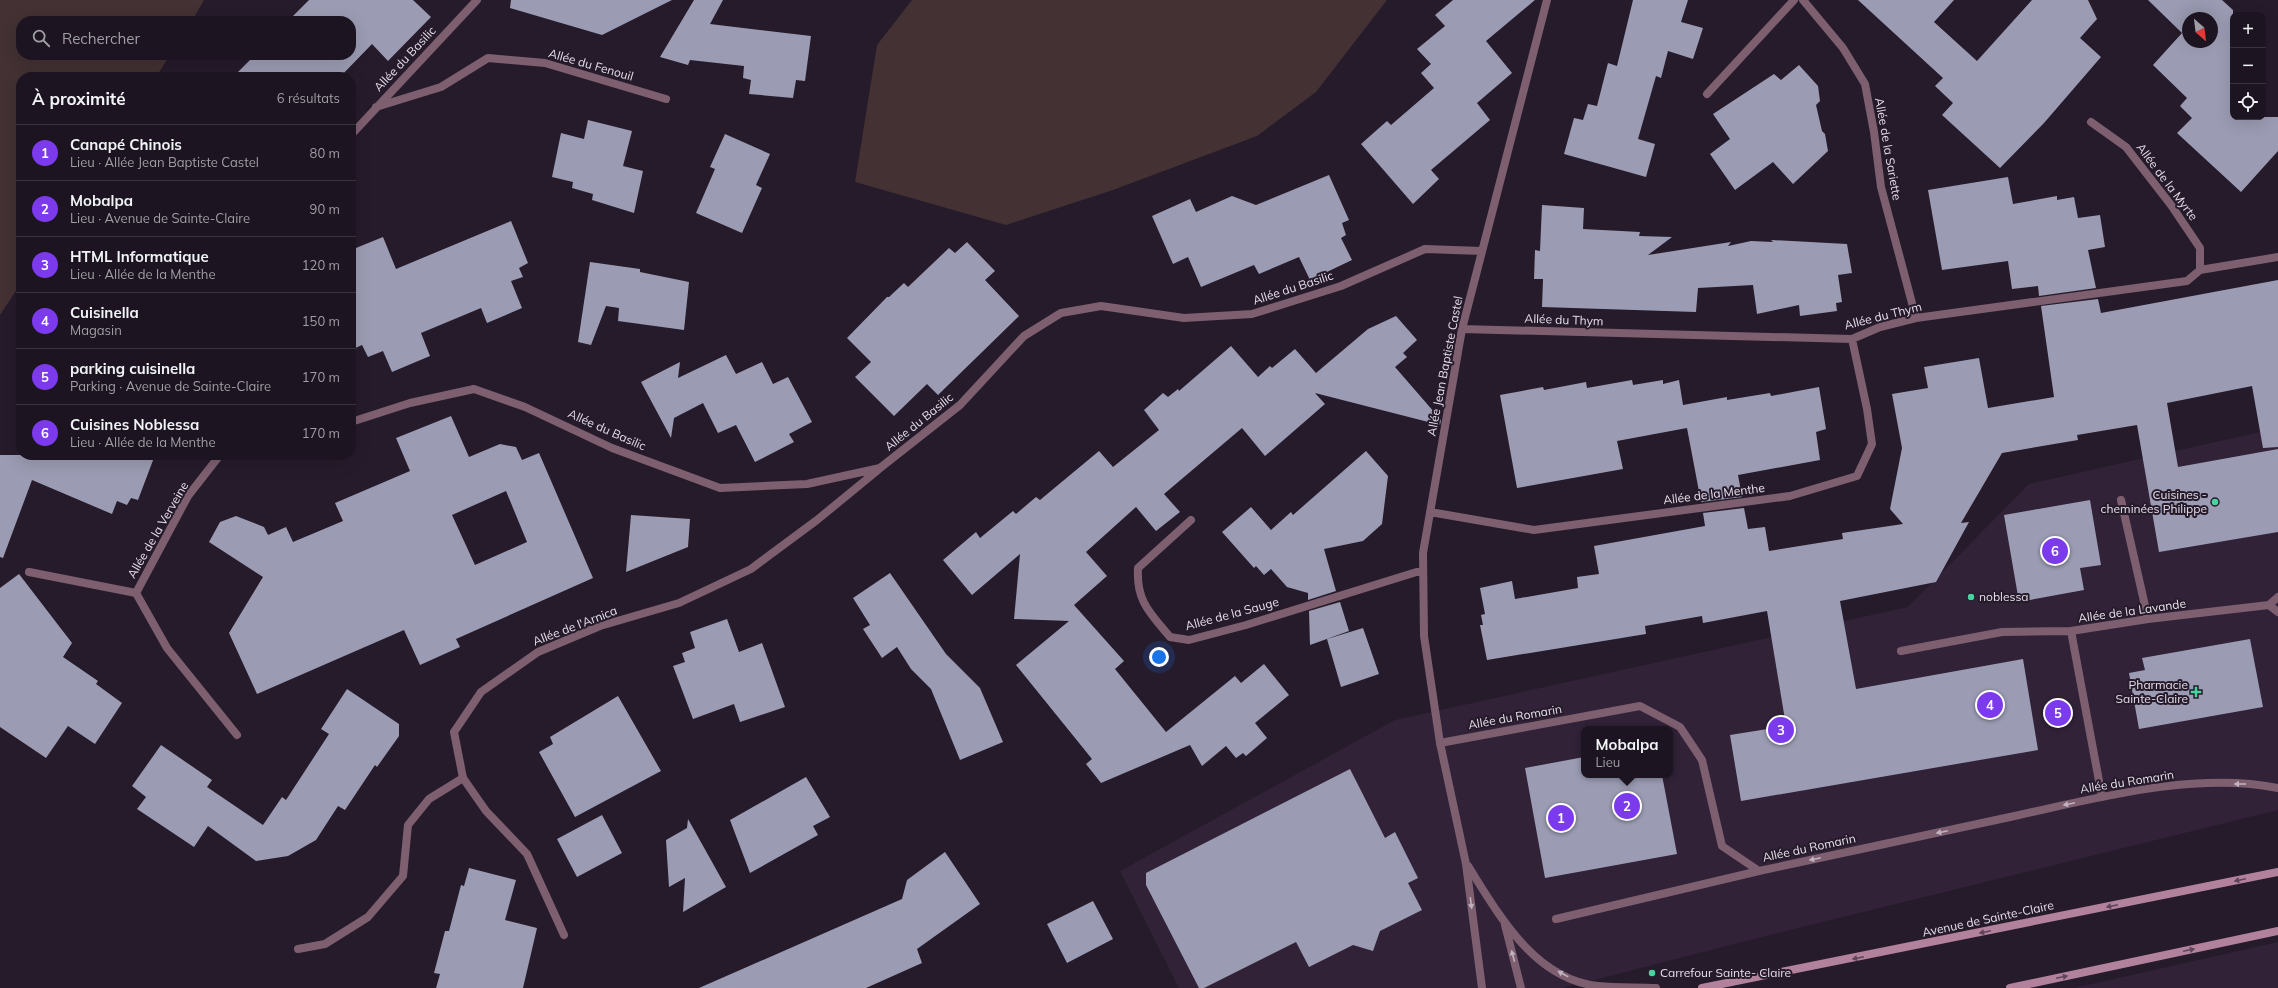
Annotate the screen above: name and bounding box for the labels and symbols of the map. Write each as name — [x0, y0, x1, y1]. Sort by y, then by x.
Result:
north arrow — [2182, 12, 2218, 48]
street label: Allée du Basilic — [371, 23, 439, 94]
street label: Allée du Fenouil — [547, 45, 635, 84]
street label: Allée de la Sariette — [1872, 96, 1905, 201]
street label: Allée de la Myrte — [2133, 140, 2201, 223]
street label: Allée du Basilic — [1251, 267, 1335, 308]
street label: Allée Jean Baptiste Castel — [1424, 295, 1465, 437]
street label: Allée du Thym — [1843, 299, 1923, 332]
street label: Allée du Thym — [1524, 311, 1604, 328]
street label: Allée du Basilic — [881, 389, 956, 454]
street label: Allée du Basilic — [566, 406, 649, 453]
street label: Allée de la Verveine — [124, 479, 191, 581]
street label: Allée de la Menthe — [1662, 480, 1766, 507]
place label: Cuisines - cheminées Philippe — [2101, 487, 2207, 516]
marker: Cuisines - cheminées Philippe — [2210, 497, 2220, 507]
pin: 6 — [2042, 536, 2068, 566]
place label: noblessa — [1979, 589, 2029, 604]
marker: noblessa — [1966, 592, 1976, 602]
street label: Allée de la Sauge — [1183, 594, 1280, 633]
street label: Allée de la Lavande — [2077, 596, 2187, 625]
street label: Allée de l'Arnica — [530, 603, 619, 649]
your location — [1149, 647, 1169, 667]
place label: Pharmacie Sainte-Claire — [2116, 677, 2188, 706]
marker: Pharmacie Sainte-Claire — [2191, 687, 2201, 697]
pin: 4 — [1977, 690, 2003, 720]
pin: 5 — [2045, 698, 2071, 728]
street label: Allée du Romarin — [1467, 701, 1563, 732]
pin: 3 — [1768, 715, 1794, 745]
street label: Allée du Romarin — [2079, 767, 2175, 796]
one-way arrow — [2234, 780, 2246, 787]
pin: 2 — [1614, 791, 1640, 821]
one-way arrow — [2063, 802, 2075, 808]
pin: 1 — [1548, 803, 1574, 833]
one-way arrow — [1936, 829, 1948, 835]
street label: Allée du Romarin — [1761, 830, 1857, 865]
one-way arrow — [1809, 857, 1821, 863]
one-way arrow — [2234, 877, 2246, 883]
one-way arrow — [1468, 897, 1474, 909]
street label: Avenue de Sainte-Claire — [1921, 897, 2055, 940]
one-way arrow — [2106, 903, 2119, 909]
one-way arrow — [1979, 929, 1991, 935]
one-way arrow — [2183, 947, 2195, 953]
one-way arrow — [1510, 949, 1516, 961]
one-way arrow — [1851, 955, 1864, 961]
place label: Carrefour Sainte- Claire — [1660, 965, 1791, 980]
marker: Carrefour Sainte- Claire — [1647, 968, 1657, 978]
one-way arrow — [1558, 971, 1569, 977]
one-way arrow — [2056, 974, 2068, 980]

